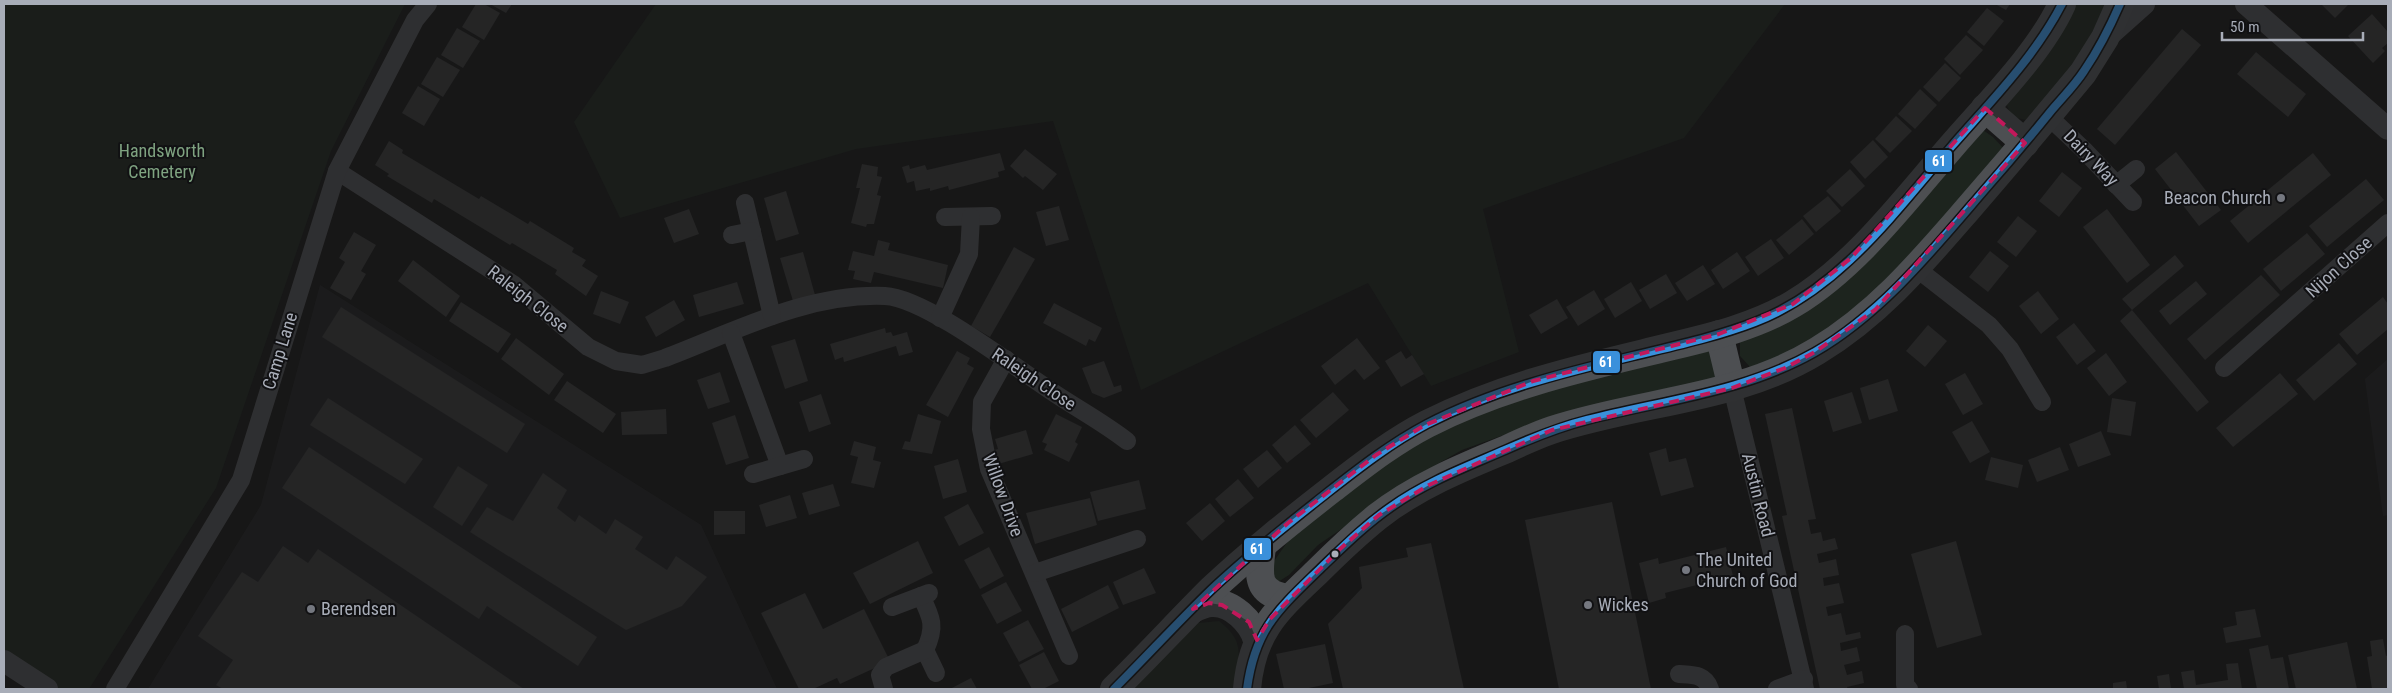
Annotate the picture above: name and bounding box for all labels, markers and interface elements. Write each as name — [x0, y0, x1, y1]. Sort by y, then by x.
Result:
scale bar — [2222, 10, 2363, 42]
text: 50 m — [2230, 18, 2260, 36]
street label: Dairy Way — [2060, 125, 2123, 190]
park label: Handsworth Cemetery — [119, 140, 205, 182]
line badge: 61 — [1924, 149, 1953, 173]
text: 61 — [1932, 153, 1946, 169]
place label: Beacon Church — [2164, 187, 2271, 208]
marker: Beacon Church — [2275, 192, 2287, 204]
street label: Nijon Close — [2301, 232, 2376, 302]
street label: Raleigh Close — [484, 261, 573, 337]
street label: Camp Lane — [258, 310, 301, 392]
street label: Raleigh Close — [988, 343, 1080, 414]
line badge: 61 — [1592, 350, 1621, 374]
text: 61 — [1599, 354, 1613, 370]
street label: Willow Drive — [979, 450, 1028, 539]
street label: Austin Road — [1738, 451, 1779, 539]
line badge: 61 — [1243, 537, 1272, 561]
text: 61 — [1250, 541, 1264, 557]
unlabelled marker — [1330, 549, 1340, 559]
place label: The United Church of God — [1696, 549, 1798, 591]
marker: The United Church of God — [1680, 564, 1692, 576]
place label: Wickes — [1598, 594, 1649, 615]
place label: Berendsen — [321, 598, 396, 619]
marker: Wickes — [1582, 599, 1594, 611]
marker: Berendsen — [305, 603, 317, 615]

